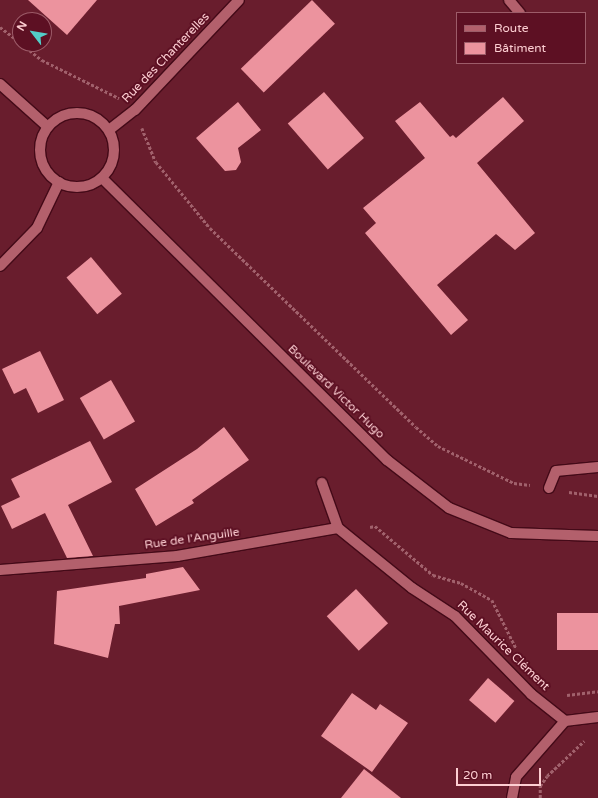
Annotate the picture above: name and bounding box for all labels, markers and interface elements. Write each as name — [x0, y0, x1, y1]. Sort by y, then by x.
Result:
street label: Rue des Chanterelles — [119, 10, 213, 106]
north arrow — [12, 12, 52, 52]
legend — [456, 12, 586, 64]
text: N — [14, 19, 30, 33]
text: Route — [494, 21, 528, 35]
text: Bâtiment — [494, 41, 546, 55]
street label: Boulevard Victor Hugo — [285, 342, 387, 442]
street label: Rue de l'Anguille — [144, 525, 240, 553]
street label: Rue Maurice Clément — [454, 598, 552, 694]
scale bar — [458, 760, 543, 786]
text: 20 m — [463, 768, 492, 782]

